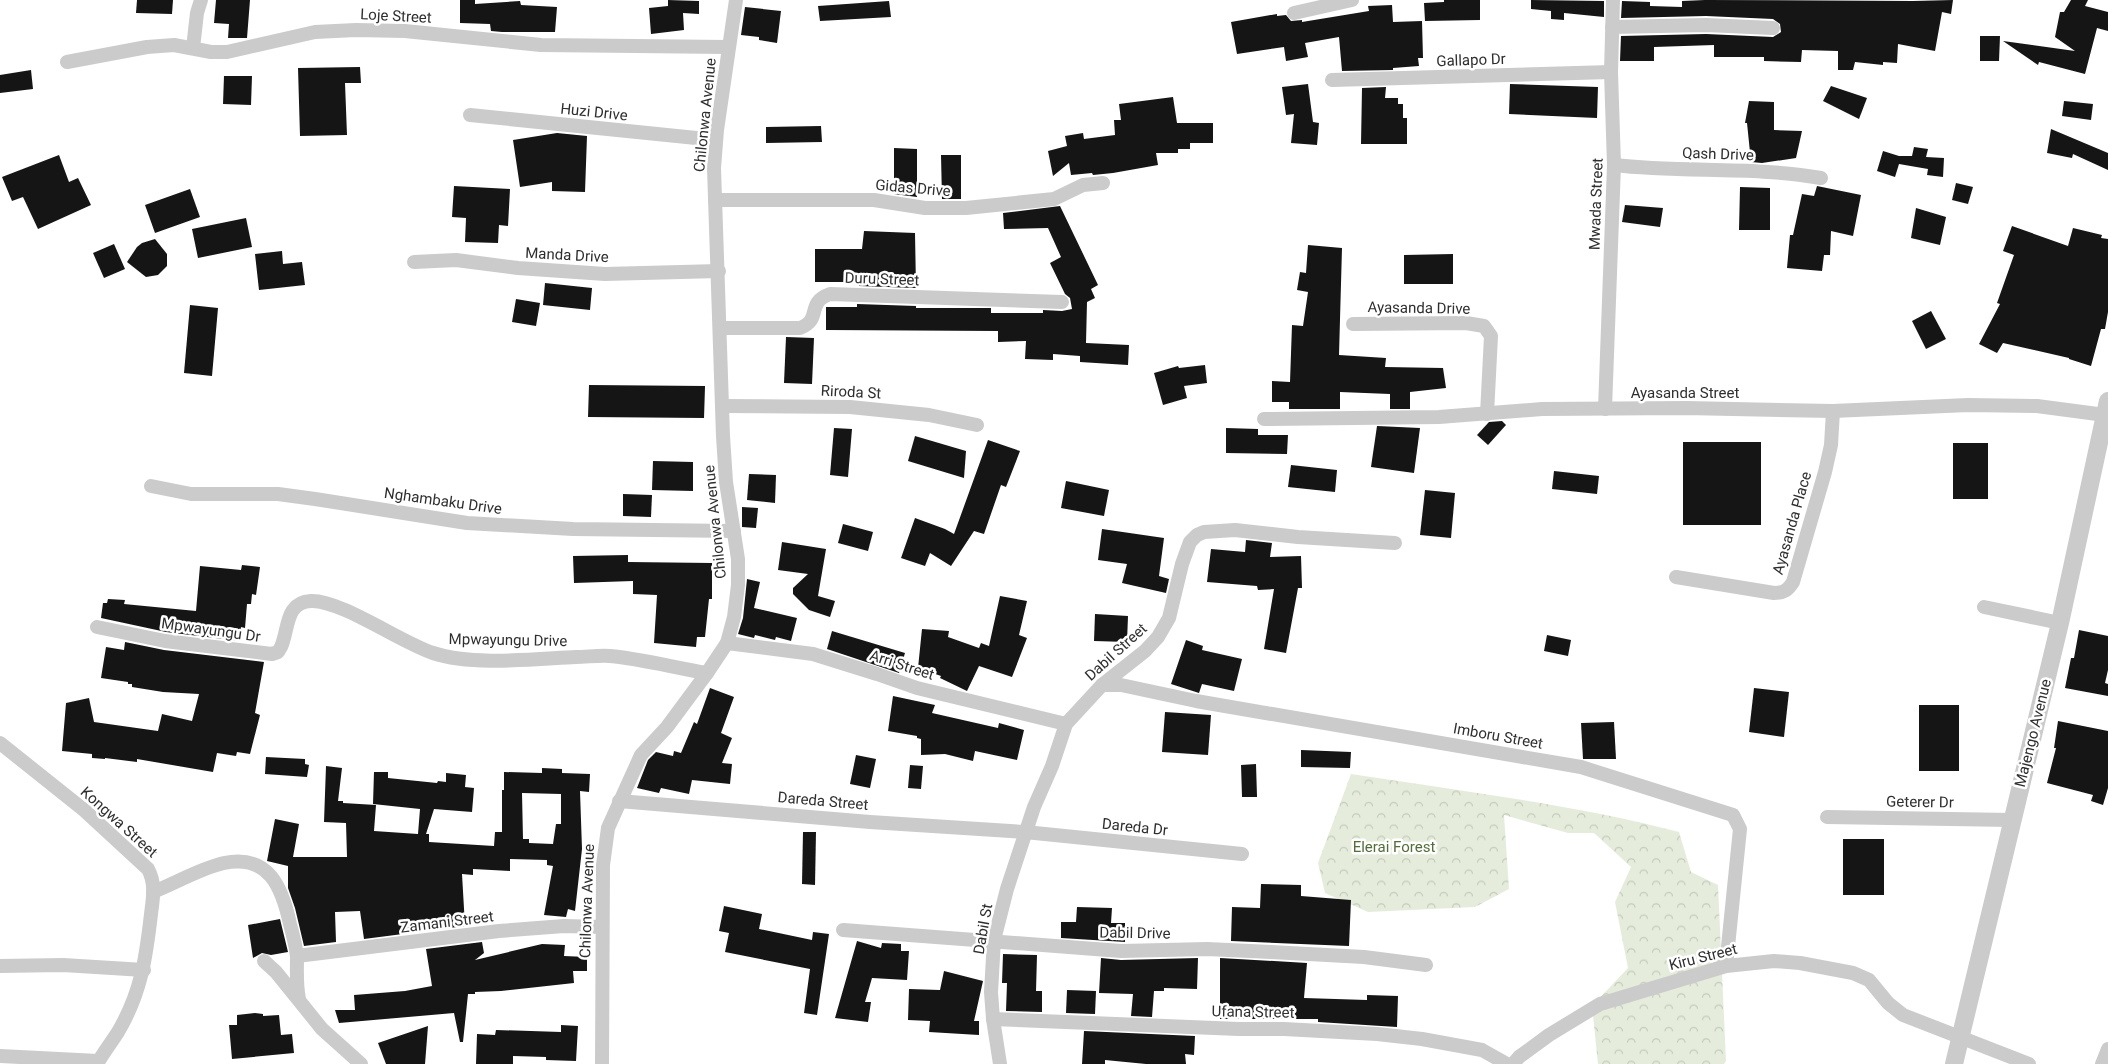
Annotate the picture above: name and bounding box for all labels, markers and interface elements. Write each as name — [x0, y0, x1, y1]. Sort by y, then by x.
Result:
street label: Loje Street — [360, 5, 432, 27]
street label: Gallapo Dr — [1436, 50, 1506, 70]
street label: Chilonwa Avenue — [690, 57, 720, 173]
street label: Huzi Drive — [560, 100, 629, 124]
street label: Qash Drive — [1682, 144, 1754, 164]
street label: Mwada Street — [1585, 157, 1607, 251]
street label: Gidas Drive — [875, 176, 952, 200]
street label: Manda Drive — [525, 244, 609, 266]
street label: Duru Street — [844, 269, 920, 289]
street label: Ayasanda Drive — [1367, 298, 1471, 318]
street label: Riroda St — [820, 381, 882, 403]
street label: Ayasanda Street — [1631, 384, 1739, 402]
street label: Chilonwa Avenue — [700, 464, 730, 580]
street label: Ayasanda Place — [1769, 469, 1815, 577]
street label: Nghambaku Drive — [383, 484, 503, 518]
street label: Mpwayungu Dr — [160, 614, 262, 646]
street label: Dabil Street — [1081, 619, 1151, 684]
street label: Mpwayungu Drive — [449, 630, 567, 650]
street label: Arri Street — [867, 646, 937, 684]
street label: Majengo Avenue — [2011, 677, 2055, 789]
street label: Imboru Street — [1452, 719, 1544, 753]
street label: Kongwa Street — [77, 783, 161, 861]
street label: Dareda Street — [777, 788, 869, 814]
street label: Geterer Dr — [1886, 792, 1954, 812]
street label: Dareda Dr — [1101, 815, 1169, 839]
park label: Elerai Forest — [1353, 838, 1435, 856]
street label: Chilonwa Avenue — [576, 844, 598, 958]
street label: Dabil St — [970, 902, 996, 956]
street label: Zamani Street — [399, 907, 495, 937]
street label: Dabil Drive — [1099, 923, 1171, 943]
street label: Kiru Street — [1667, 940, 1739, 974]
street label: Ufana Street — [1211, 1002, 1295, 1022]

